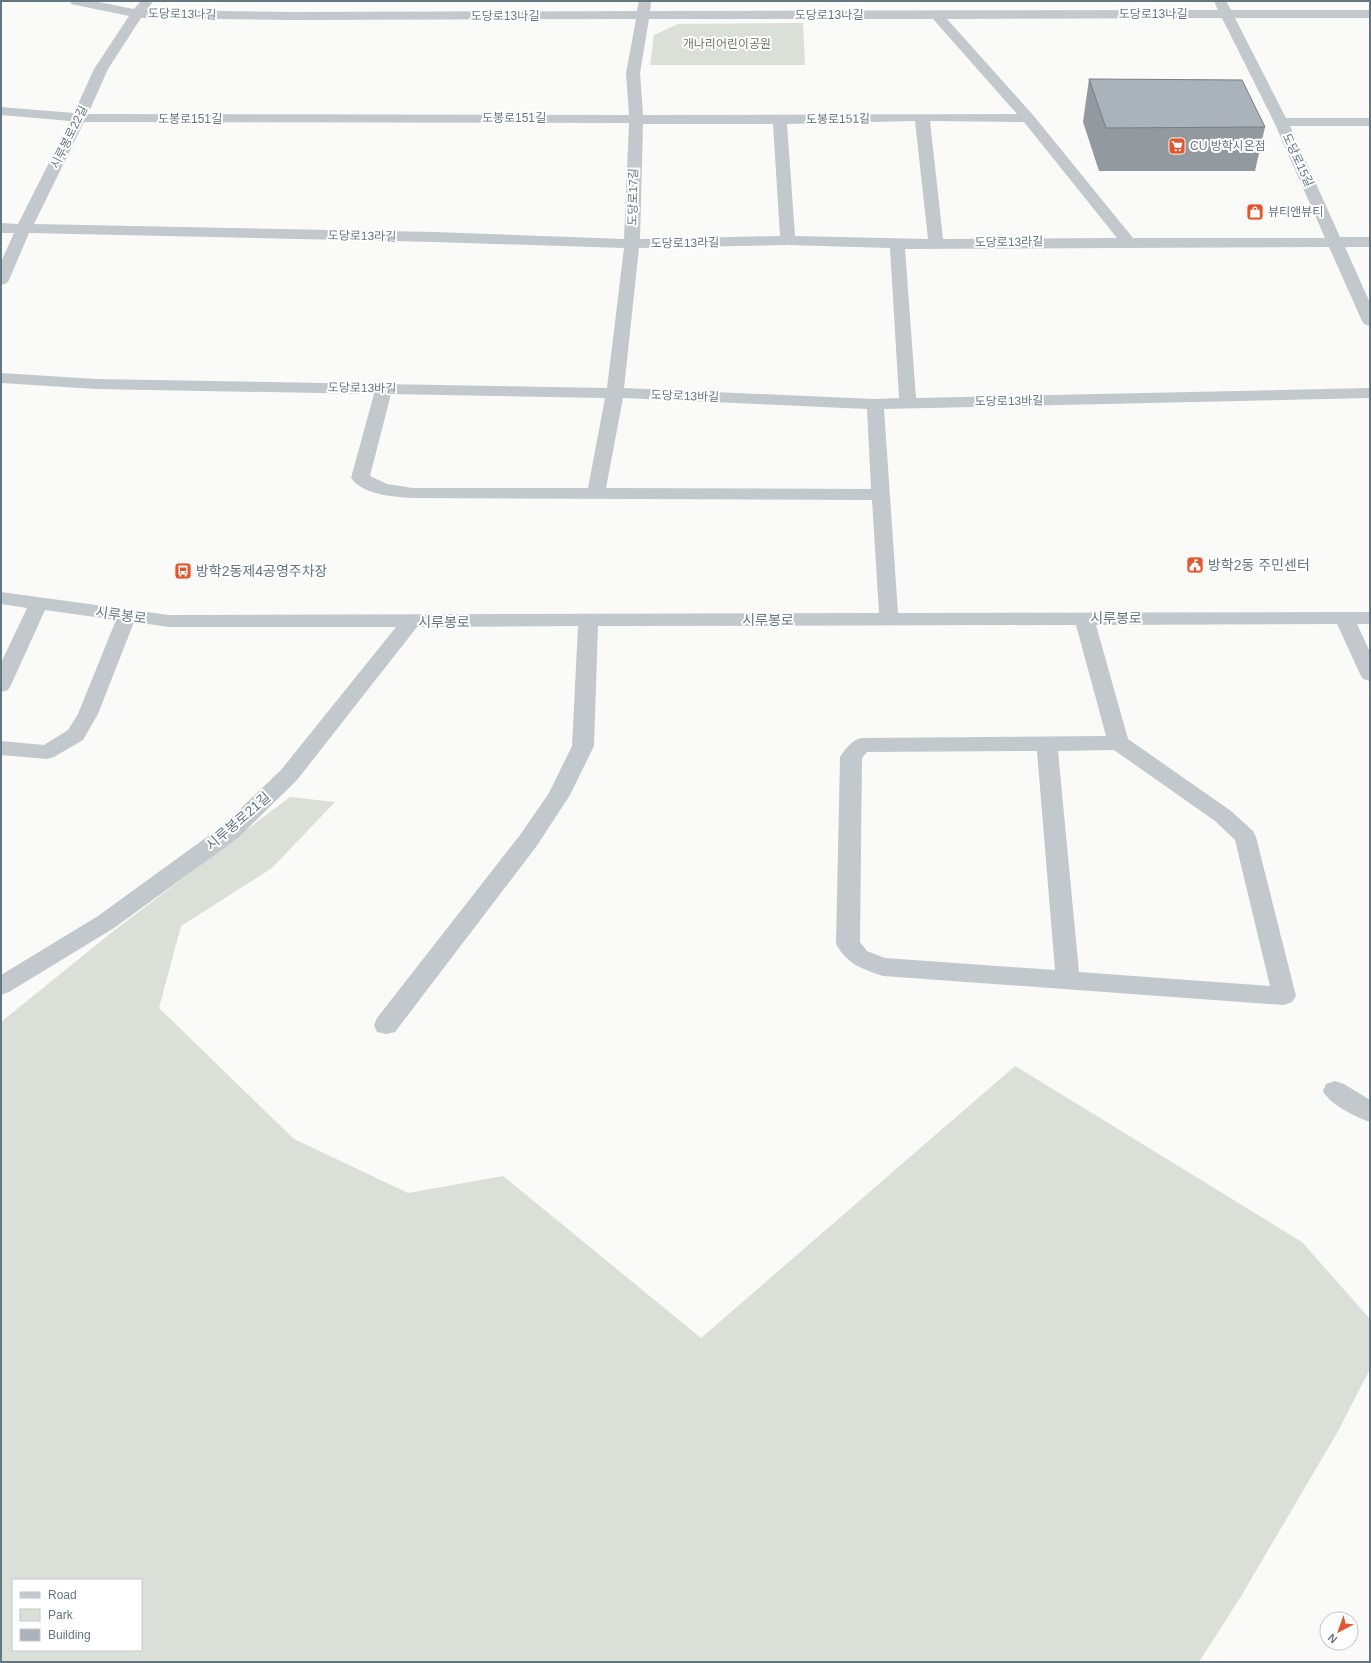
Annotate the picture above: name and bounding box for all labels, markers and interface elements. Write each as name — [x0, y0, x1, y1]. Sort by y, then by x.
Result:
street label: 도당로13나길 — [148, 6, 216, 22]
street label: 도당로13나길 — [1119, 7, 1187, 21]
street label: 도당로13나길 — [795, 8, 863, 22]
street label: 도당로13나길 — [471, 9, 539, 23]
park label: 개나리어린이공원 — [683, 37, 771, 51]
street label: 시루봉로22길 — [48, 103, 90, 171]
street label: 도봉로151길 — [482, 111, 546, 125]
street label: 도봉로151길 — [806, 111, 870, 127]
street label: 도봉로151길 — [158, 112, 222, 126]
street label: 도당로15길 — [1280, 131, 1316, 189]
supermarket icon: CU 방학시온점 — [1167, 136, 1187, 156]
place label: CU 방학시온점 — [1190, 139, 1266, 153]
street label: 도당로17길 — [625, 168, 641, 226]
shop icon: 뷰티앤뷰티 — [1245, 202, 1265, 222]
place label: 뷰티앤뷰티 — [1268, 205, 1323, 219]
street label: 도당로13라길 — [328, 228, 396, 244]
street label: 도당로13라길 — [975, 234, 1043, 250]
street label: 도당로13라길 — [651, 235, 719, 251]
street label: 도당로13바길 — [328, 380, 396, 396]
street label: 도당로13바길 — [650, 388, 720, 404]
street label: 도당로13바길 — [975, 393, 1043, 409]
public building icon: 방학2동 주민센터 — [1185, 555, 1205, 575]
place label: 방학2동 주민센터 — [1208, 557, 1310, 573]
bus stop icon: 방학2동제4공영주차장 — [173, 561, 193, 581]
place label: 방학2동제4공영주차장 — [196, 563, 328, 579]
street label: 시루봉로 — [94, 603, 148, 627]
street label: 시루봉로 — [1090, 610, 1142, 626]
street label: 시루봉로 — [742, 612, 794, 628]
street label: 시루봉로 — [418, 614, 470, 630]
street label: 시루봉로21길 — [203, 789, 273, 853]
legend — [12, 1579, 142, 1651]
text: Road — [48, 1588, 77, 1602]
text: Park — [48, 1608, 74, 1622]
north arrow — [1319, 1611, 1359, 1651]
text: Building — [48, 1628, 91, 1642]
text: N — [1325, 1631, 1339, 1646]

